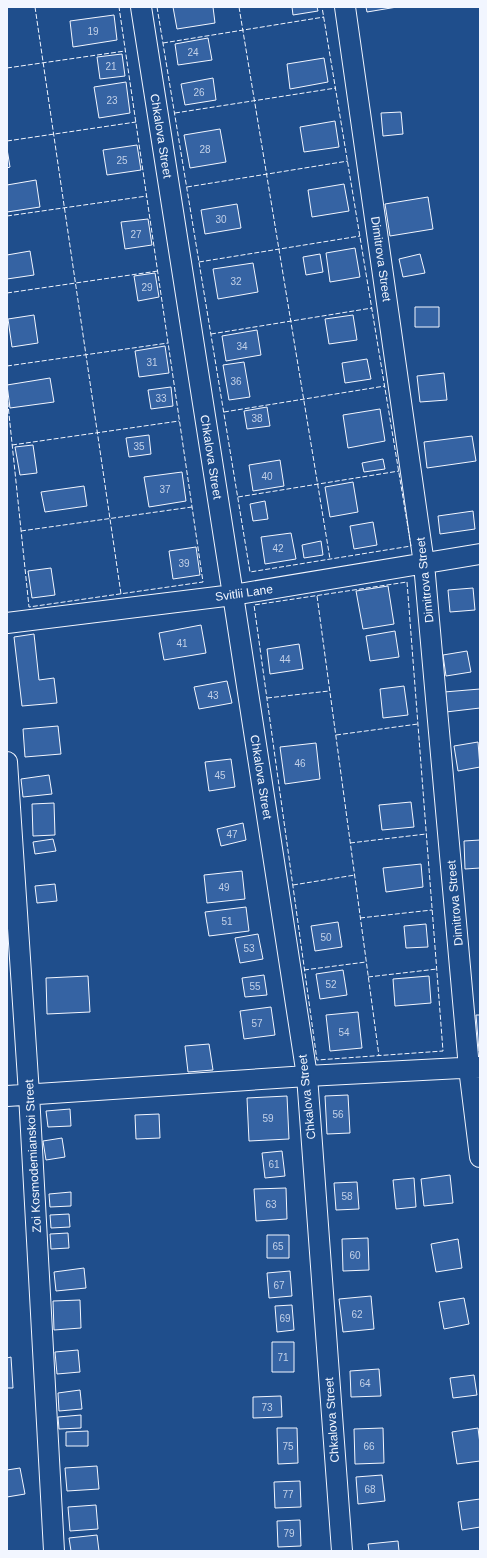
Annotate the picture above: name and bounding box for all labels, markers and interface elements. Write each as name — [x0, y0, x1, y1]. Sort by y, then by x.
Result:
house number: 19 — [87, 26, 99, 37]
house number: 24 — [187, 47, 199, 58]
house number: 21 — [105, 61, 117, 72]
house number: 26 — [193, 87, 205, 98]
street label: Chkalova Street — [147, 93, 175, 180]
house number: 23 — [106, 95, 118, 106]
house number: 28 — [199, 144, 211, 155]
house number: 25 — [116, 155, 128, 166]
house number: 30 — [215, 214, 227, 225]
street label: Dimitrova Street — [368, 215, 394, 303]
house number: 27 — [130, 229, 142, 240]
house number: 32 — [230, 276, 242, 287]
house number: 29 — [141, 282, 153, 293]
house number: 34 — [236, 341, 248, 352]
house number: 31 — [146, 357, 158, 368]
house number: 36 — [230, 376, 242, 387]
house number: 33 — [155, 393, 167, 404]
house number: 38 — [251, 413, 263, 424]
street label: Chkalova Street — [197, 414, 225, 501]
house number: 35 — [133, 441, 145, 452]
house number: 40 — [261, 471, 273, 482]
house number: 37 — [159, 484, 171, 495]
street label: Dimitrova Street — [413, 536, 436, 624]
house number: 42 — [272, 543, 284, 554]
house number: 39 — [178, 558, 190, 569]
street label: Svitlii Lane — [214, 582, 274, 604]
house number: 41 — [176, 638, 188, 649]
house number: 44 — [279, 654, 291, 665]
house number: 43 — [207, 690, 219, 701]
street label: Chkalova Street — [247, 734, 275, 821]
house number: 46 — [294, 758, 306, 769]
house number: 45 — [214, 770, 226, 781]
house number: 47 — [226, 829, 238, 840]
street label: Dimitrova Street — [444, 859, 466, 946]
house number: 49 — [218, 882, 230, 893]
house number: 51 — [221, 916, 233, 927]
house number: 50 — [320, 932, 332, 943]
house number: 53 — [243, 943, 255, 954]
house number: 52 — [325, 979, 337, 990]
house number: 55 — [249, 981, 261, 992]
house number: 57 — [251, 1018, 263, 1029]
house number: 54 — [338, 1027, 350, 1038]
street label: Chkalova Street — [296, 1053, 318, 1140]
street label: Zoi Kosmodemianskoi Street — [22, 1078, 44, 1233]
house number: 56 — [332, 1109, 344, 1120]
house number: 59 — [262, 1113, 274, 1124]
house number: 61 — [268, 1159, 280, 1170]
house number: 58 — [341, 1191, 353, 1202]
house number: 63 — [265, 1199, 277, 1210]
house number: 65 — [272, 1241, 284, 1252]
house number: 60 — [349, 1250, 361, 1261]
house number: 67 — [273, 1280, 285, 1291]
house number: 62 — [351, 1309, 363, 1320]
house number: 69 — [279, 1313, 291, 1324]
house number: 71 — [277, 1352, 289, 1363]
street label: Chkalova Street — [322, 1376, 342, 1463]
house number: 64 — [359, 1378, 371, 1389]
house number: 73 — [261, 1402, 273, 1413]
house number: 75 — [282, 1441, 294, 1452]
house number: 66 — [363, 1441, 375, 1452]
house number: 68 — [364, 1484, 376, 1495]
house number: 77 — [282, 1489, 294, 1500]
house number: 79 — [283, 1528, 295, 1539]

